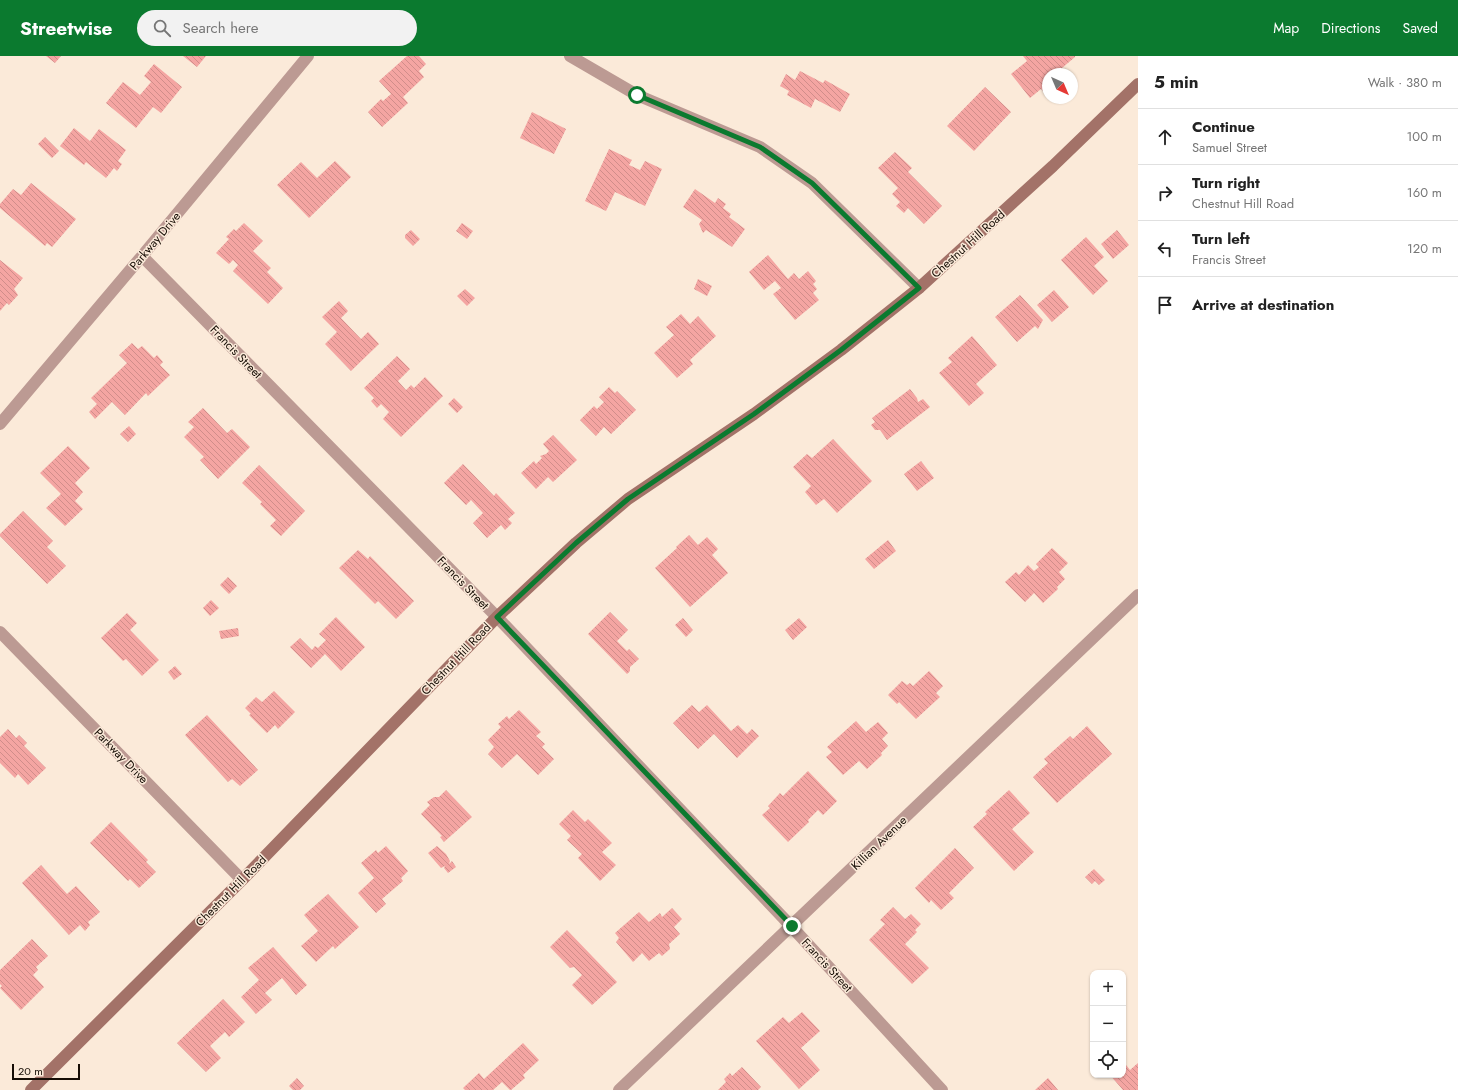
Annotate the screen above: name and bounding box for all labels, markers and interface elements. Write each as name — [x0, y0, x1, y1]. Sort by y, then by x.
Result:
search box — [137, 10, 417, 46]
text: Streetwise — [20, 15, 113, 42]
icon: search — [151, 17, 173, 39]
text: Search here — [183, 17, 258, 39]
text: Map — [1273, 18, 1299, 38]
text: Directions — [1321, 18, 1381, 38]
text: Saved — [1403, 18, 1438, 38]
north arrow — [1042, 68, 1078, 104]
text: 5 min — [1154, 70, 1198, 94]
text: Walk · 380 m — [1368, 73, 1442, 92]
route start — [628, 86, 646, 104]
text: Continue — [1192, 116, 1255, 138]
icon: ahead — [1154, 126, 1176, 148]
text: 100 m — [1407, 127, 1442, 146]
text: Samuel Street — [1192, 138, 1267, 157]
text: Turn right — [1192, 172, 1260, 194]
icon: right — [1154, 182, 1176, 204]
text: 160 m — [1407, 183, 1442, 202]
text: Chestnut Hill Road — [1192, 194, 1294, 213]
street label: Chestnut Hill Road — [927, 206, 1009, 282]
street label: Parkway Drive — [125, 208, 185, 274]
text: Turn left — [1192, 228, 1250, 250]
icon: left — [1154, 238, 1176, 260]
text: 120 m — [1407, 239, 1442, 258]
text: Francis Street — [1192, 250, 1266, 269]
icon: arrive — [1154, 294, 1176, 316]
text: Arrive at destination — [1192, 294, 1334, 316]
street label: Francis Street — [206, 321, 266, 383]
street label: Francis Street — [433, 552, 493, 614]
street label: Chestnut Hill Road — [417, 619, 495, 699]
street label: Parkway Drive — [90, 724, 152, 788]
street label: Killian Avenue — [847, 812, 911, 874]
street label: Chestnut Hill Road — [191, 851, 271, 931]
route end — [783, 917, 801, 935]
street label: Francis Street — [797, 934, 857, 996]
map controls — [1090, 970, 1126, 1078]
button: + — [1090, 970, 1126, 1006]
button: − — [1090, 1006, 1126, 1042]
button: locate — [1090, 1042, 1126, 1078]
scale bar — [12, 1062, 80, 1081]
text: 20 m — [18, 1063, 43, 1079]

